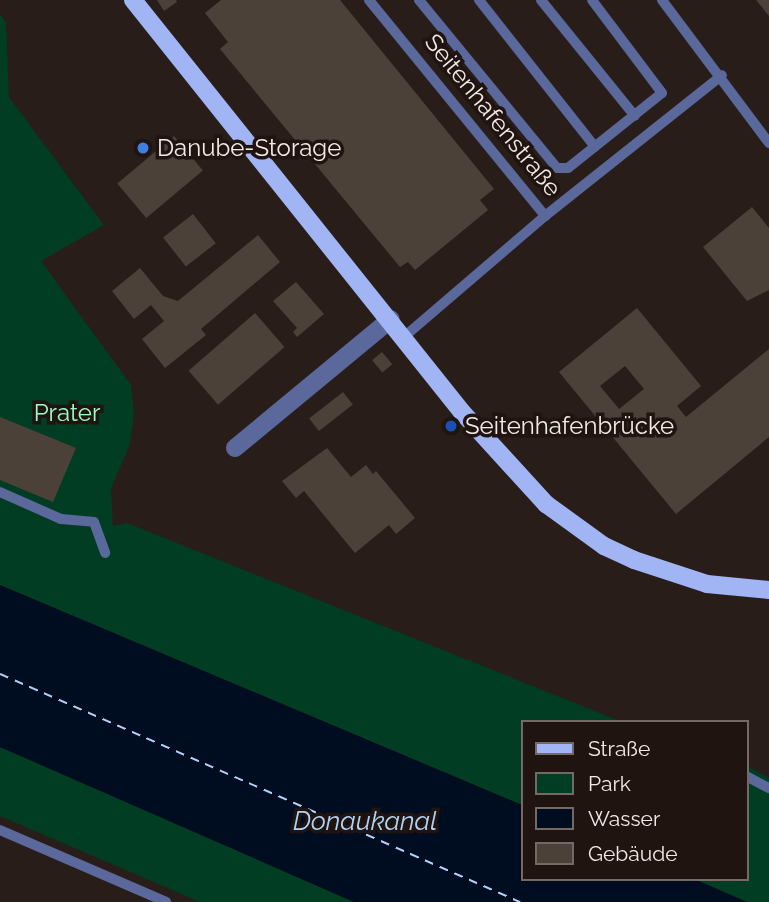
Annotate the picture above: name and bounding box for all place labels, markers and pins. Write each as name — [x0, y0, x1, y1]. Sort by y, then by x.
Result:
place label: Danube-Storage — [157, 134, 341, 162]
marker: Danube-Storage — [135, 140, 151, 156]
place label: Seitenhafenbrücke — [465, 412, 674, 440]
marker: Seitenhafenbrücke — [443, 418, 459, 434]

